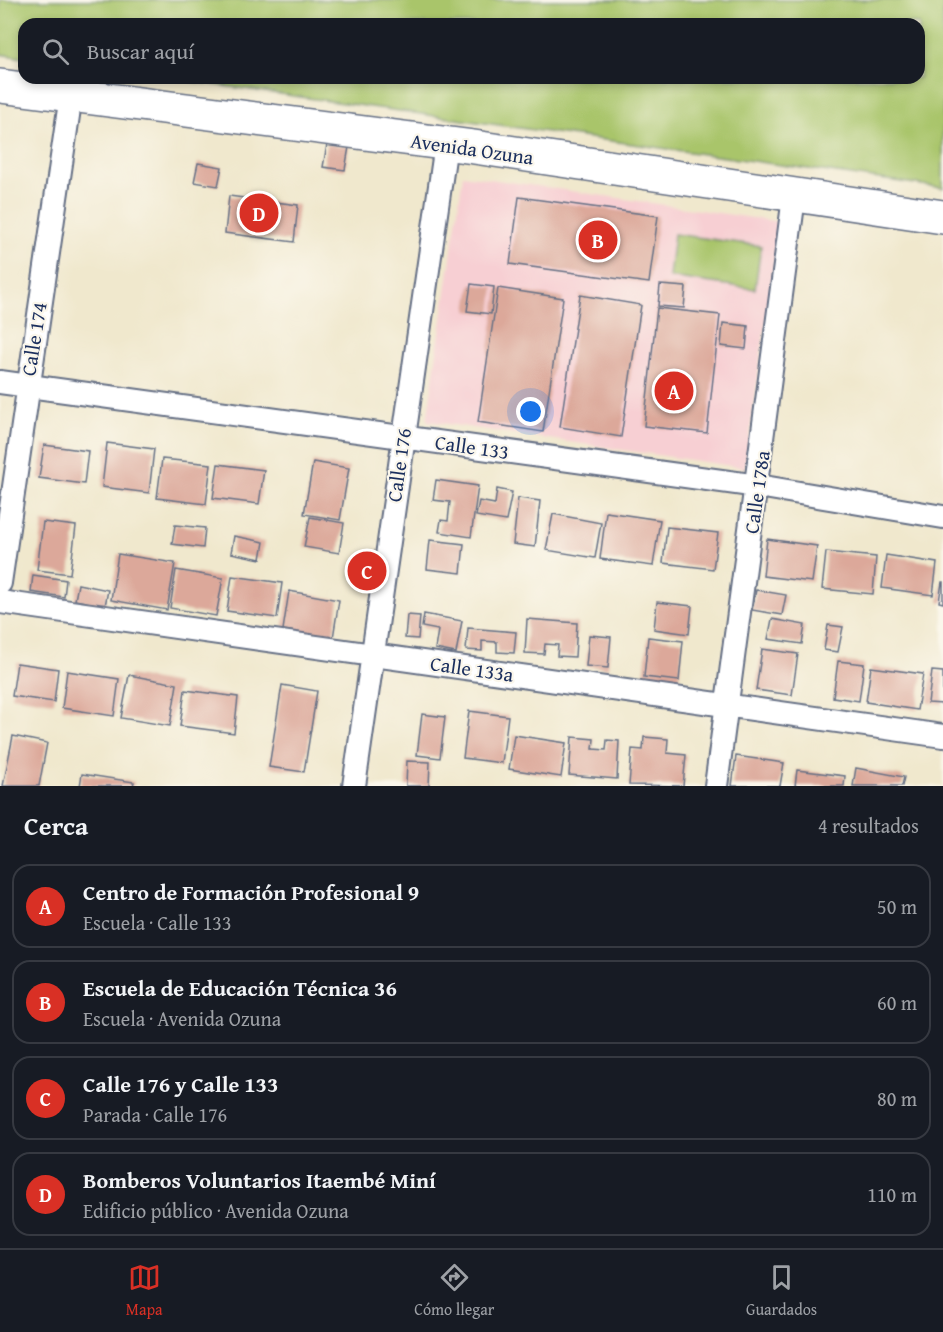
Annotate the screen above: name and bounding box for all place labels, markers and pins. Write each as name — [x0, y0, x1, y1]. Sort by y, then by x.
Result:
pin: D — [240, 190, 278, 236]
pin: B — [578, 218, 618, 262]
pin: A — [654, 368, 694, 414]
pin: C — [348, 548, 386, 594]

